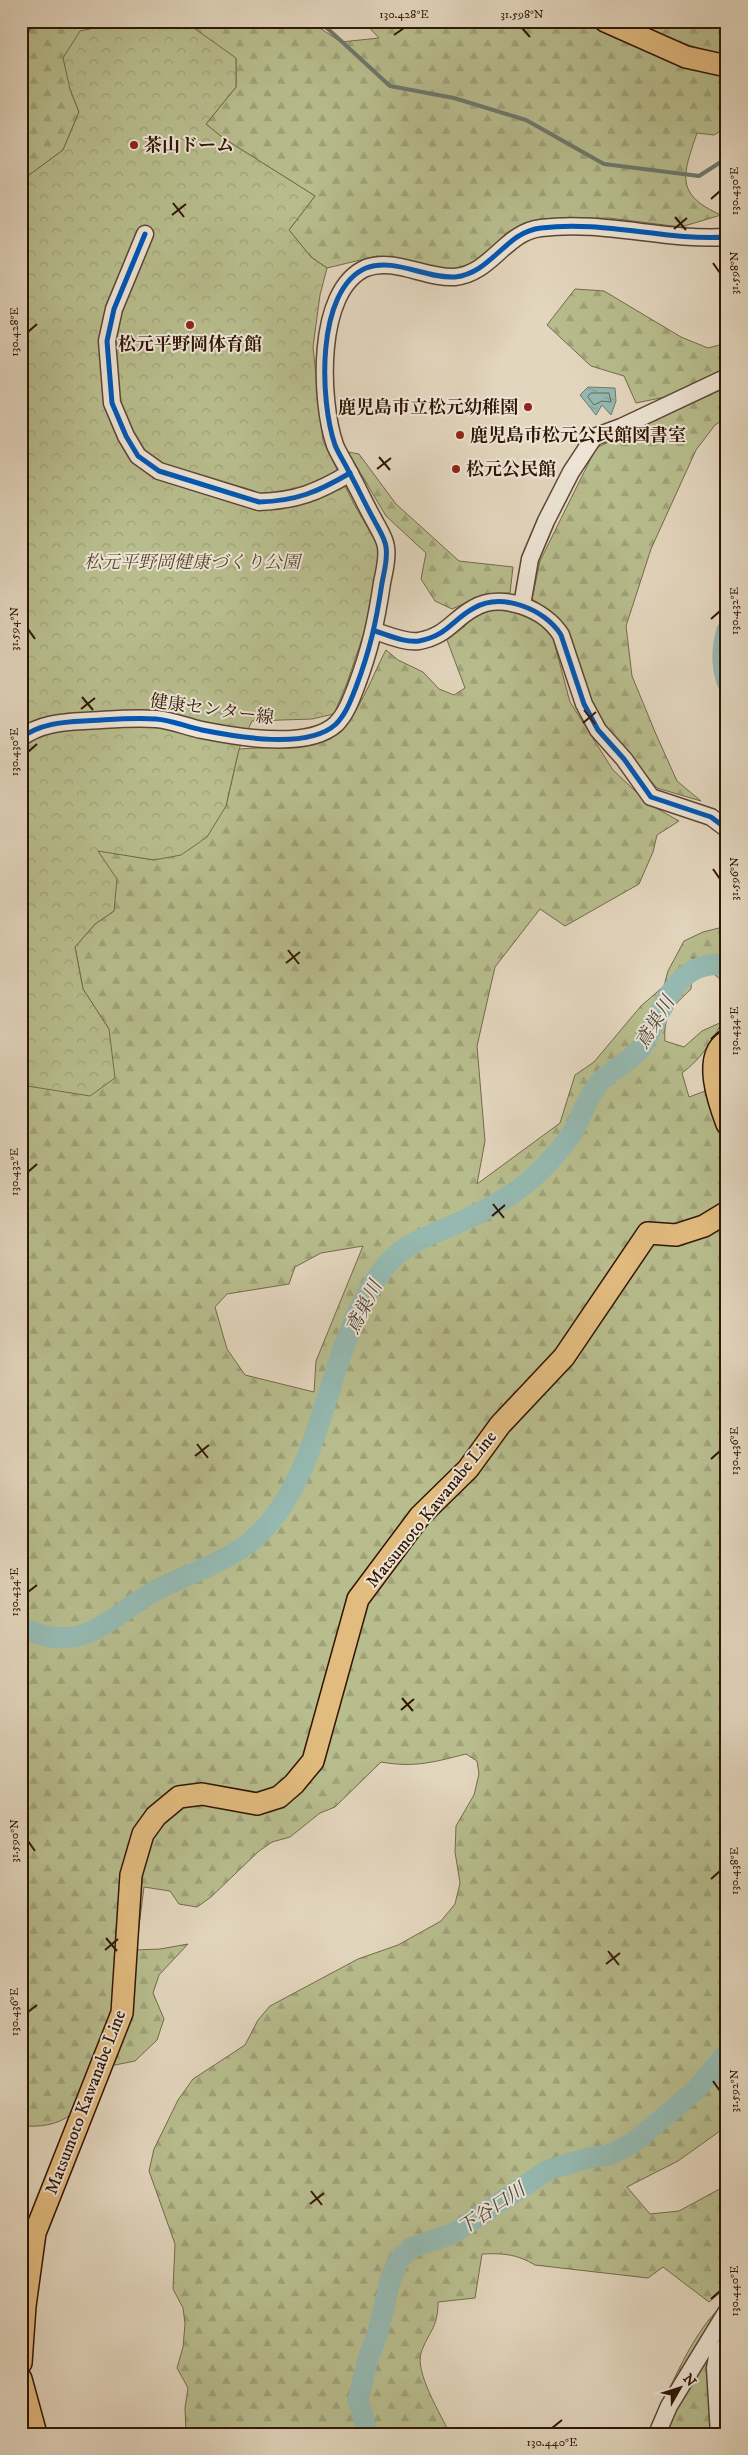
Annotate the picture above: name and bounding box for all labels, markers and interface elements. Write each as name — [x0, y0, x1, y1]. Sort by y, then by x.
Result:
text: 130.428°E — [379, 7, 429, 22]
text: 31.598°N — [500, 7, 544, 22]
place label: 茶山ドーム — [144, 135, 234, 157]
marker: 茶山ドーム — [128, 139, 140, 151]
text: 130.430°E — [727, 166, 742, 215]
text: 31.598°N — [727, 251, 742, 295]
text: 130.428°E — [7, 307, 22, 357]
marker: 松元平野岡体育館 — [184, 319, 196, 331]
place label: 松元平野岡体育館 — [118, 334, 262, 356]
place label: 鹿児島市立松元幼稚園 — [338, 397, 518, 419]
marker: 鹿児島市立松元幼稚園 — [522, 401, 534, 413]
place label: 鹿児島市松元公民館図書室 — [470, 425, 686, 447]
marker: 鹿児島市松元公民館図書室 — [454, 429, 466, 441]
place label: 松元公民館 — [466, 459, 556, 481]
marker: 松元公民館 — [450, 463, 462, 475]
park label: 松元平野岡健康づくり公園 — [84, 552, 303, 574]
text: 130.432°E — [727, 587, 742, 635]
text: 31.594°N — [7, 607, 22, 651]
street label: 健康センター線 — [148, 690, 275, 730]
text: 130.430°E — [7, 727, 22, 776]
text: 31.596°N — [727, 857, 742, 901]
water label: 鳶巣川 — [631, 991, 681, 1053]
text: 130.434°E — [727, 1006, 742, 1055]
text: 130.432°E — [7, 1148, 22, 1196]
water label: 鳶巣川 — [341, 1275, 388, 1338]
text: 130.436°E — [727, 1426, 742, 1475]
street label: Matsumoto Kawanabe Line — [362, 1427, 502, 1593]
text: 130.434°E — [7, 1567, 22, 1616]
text: 31.590°N — [7, 1819, 22, 1863]
text: 130.438°E — [727, 1846, 742, 1895]
text: 130.436°E — [7, 1987, 22, 2036]
street label: Matsumoto Kawanabe Line — [41, 2007, 131, 2198]
text: 31.592°N — [727, 2069, 742, 2113]
water label: 下谷口川 — [454, 2177, 531, 2240]
text: 130.440°E — [727, 2265, 742, 2316]
north arrow — [656, 2362, 706, 2412]
text: N — [679, 2370, 700, 2391]
text: 130.440°E — [527, 2435, 578, 2450]

